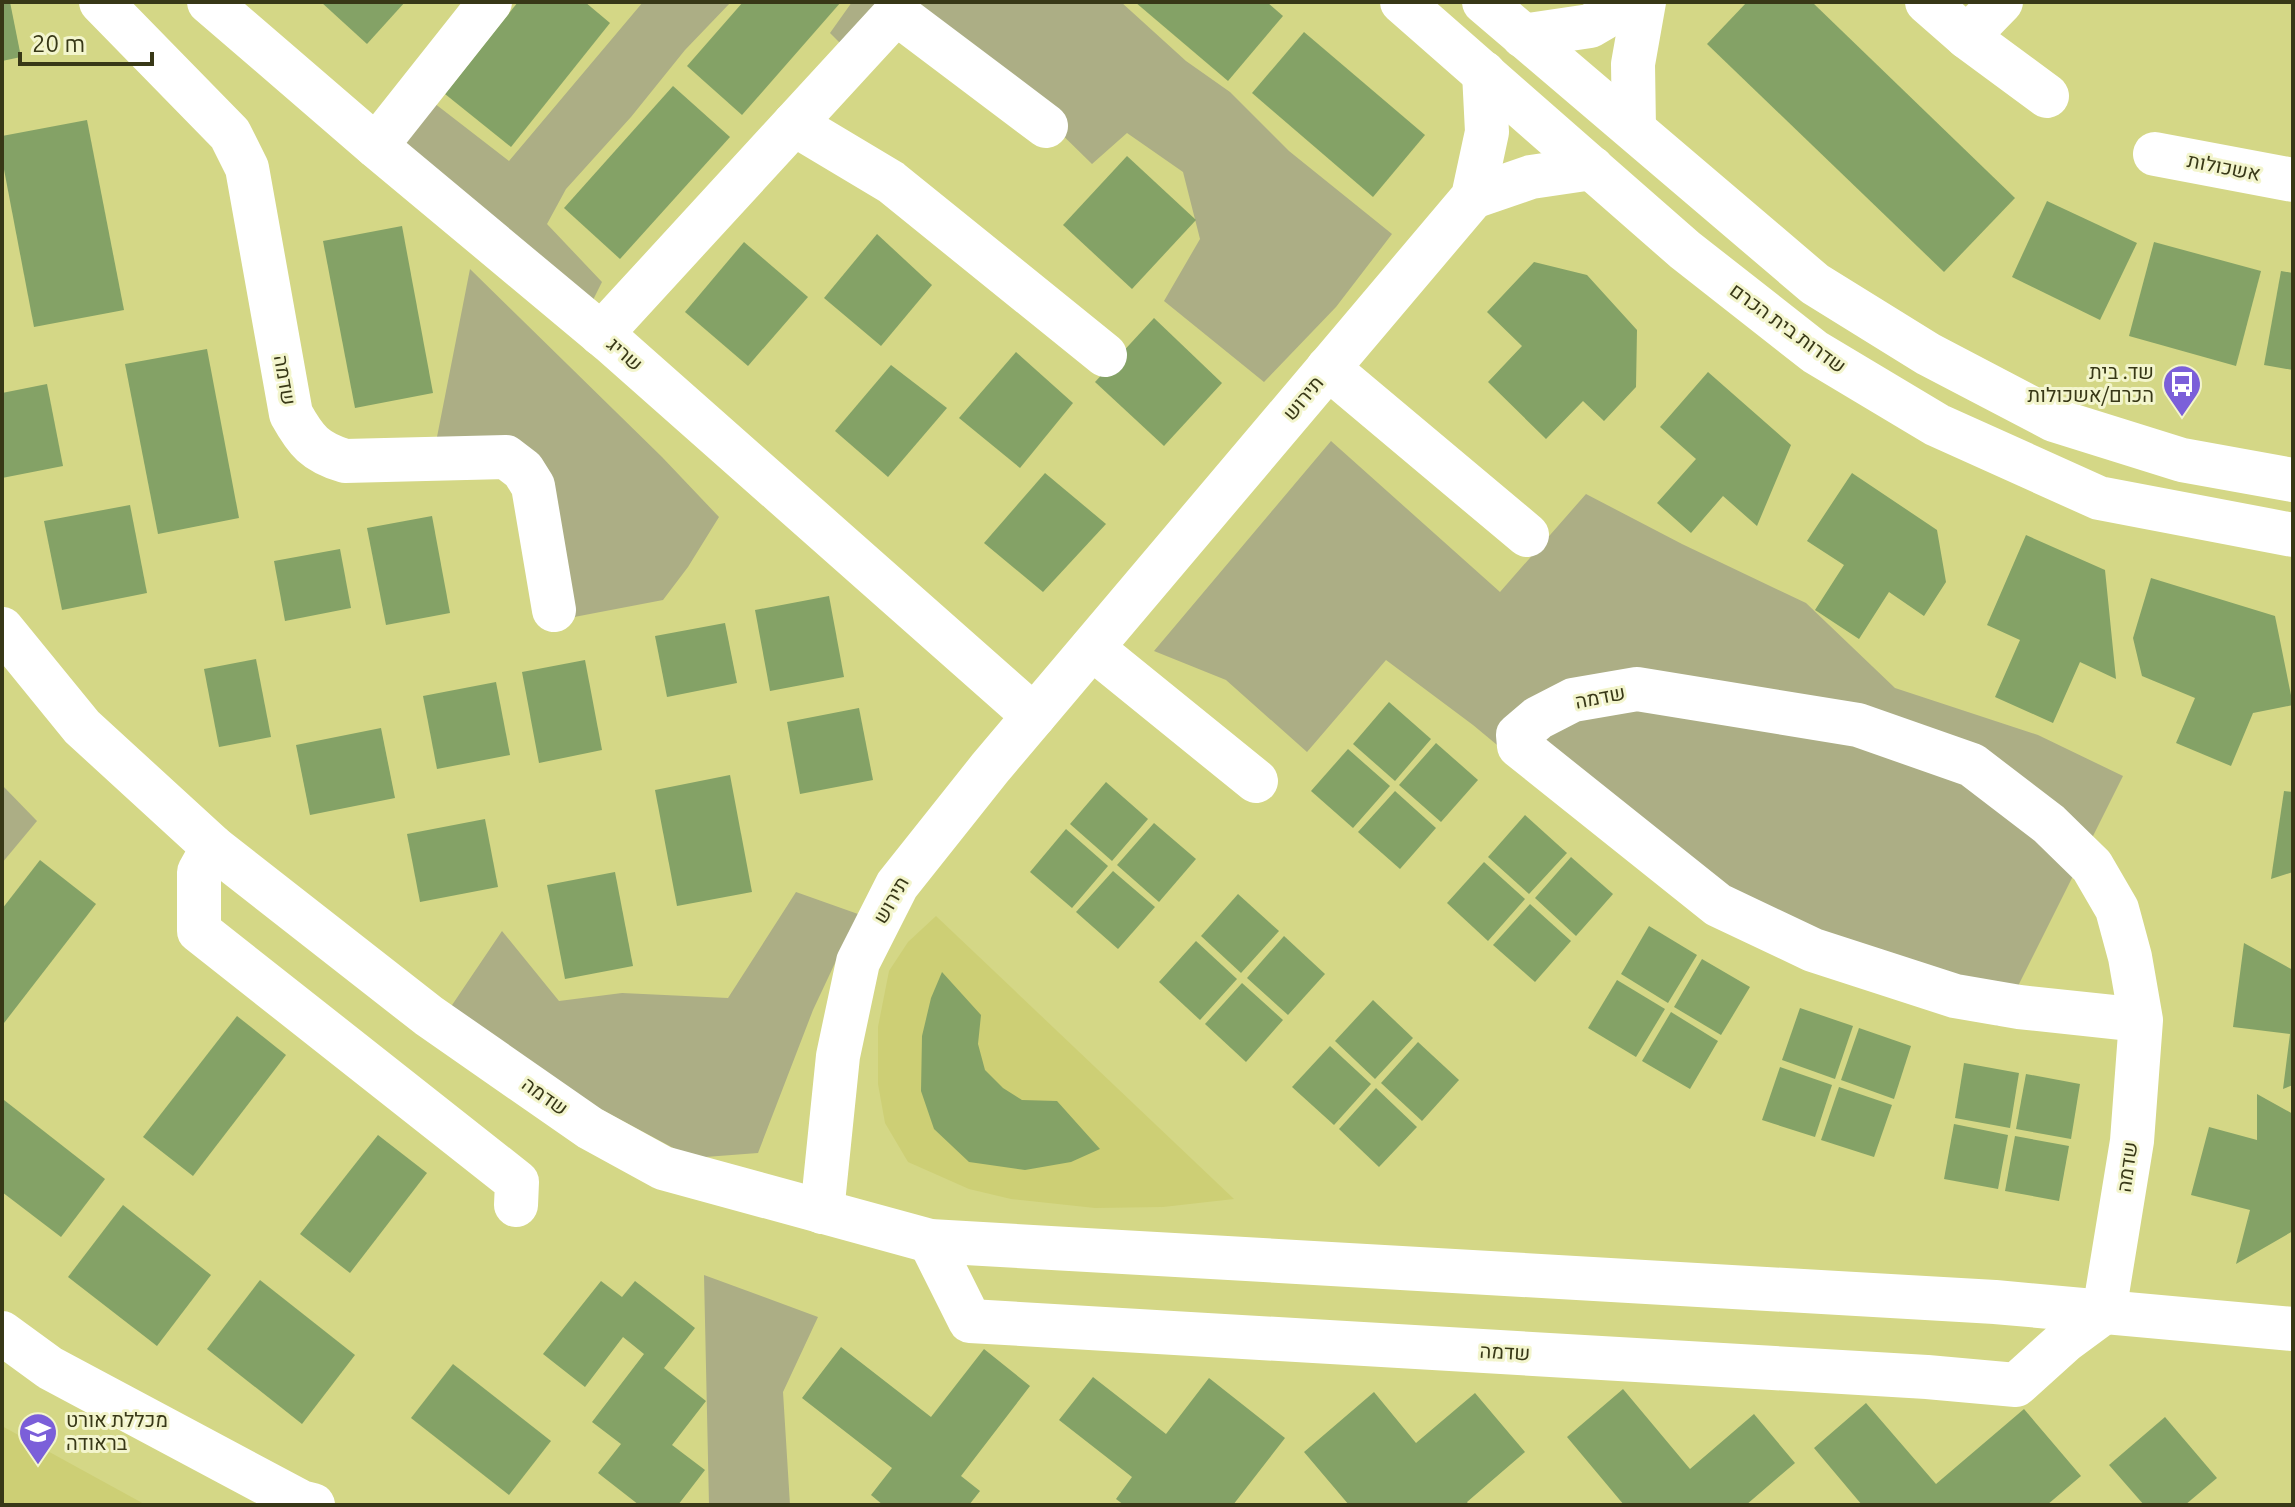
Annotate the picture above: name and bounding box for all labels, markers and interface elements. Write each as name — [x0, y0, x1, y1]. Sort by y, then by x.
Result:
scale bar — [20, 16, 152, 66]
text: 20 m — [32, 30, 85, 57]
street label: אשכולות — [2186, 148, 2263, 185]
street label: שדרות בית הכרם — [1726, 278, 1851, 377]
street label: שריג — [603, 332, 648, 375]
street label: שדמה — [270, 353, 301, 407]
place label: שד. בית הכרם/אשכולות — [2028, 360, 2154, 406]
bus stop icon: שד. בית הכרם/אשכולות — [2161, 363, 2203, 418]
street label: תירוש — [1278, 371, 1328, 424]
street label: שדמה — [1573, 680, 1627, 713]
street label: תירוש — [868, 872, 913, 927]
street label: שדמה — [518, 1072, 573, 1120]
street label: שדמה — [2112, 1140, 2141, 1194]
street label: שדמה — [1479, 1339, 1531, 1364]
place label: מכללת אורט בראודה — [66, 1408, 168, 1454]
school or university icon: מכללת אורט בראודה — [17, 1411, 59, 1466]

